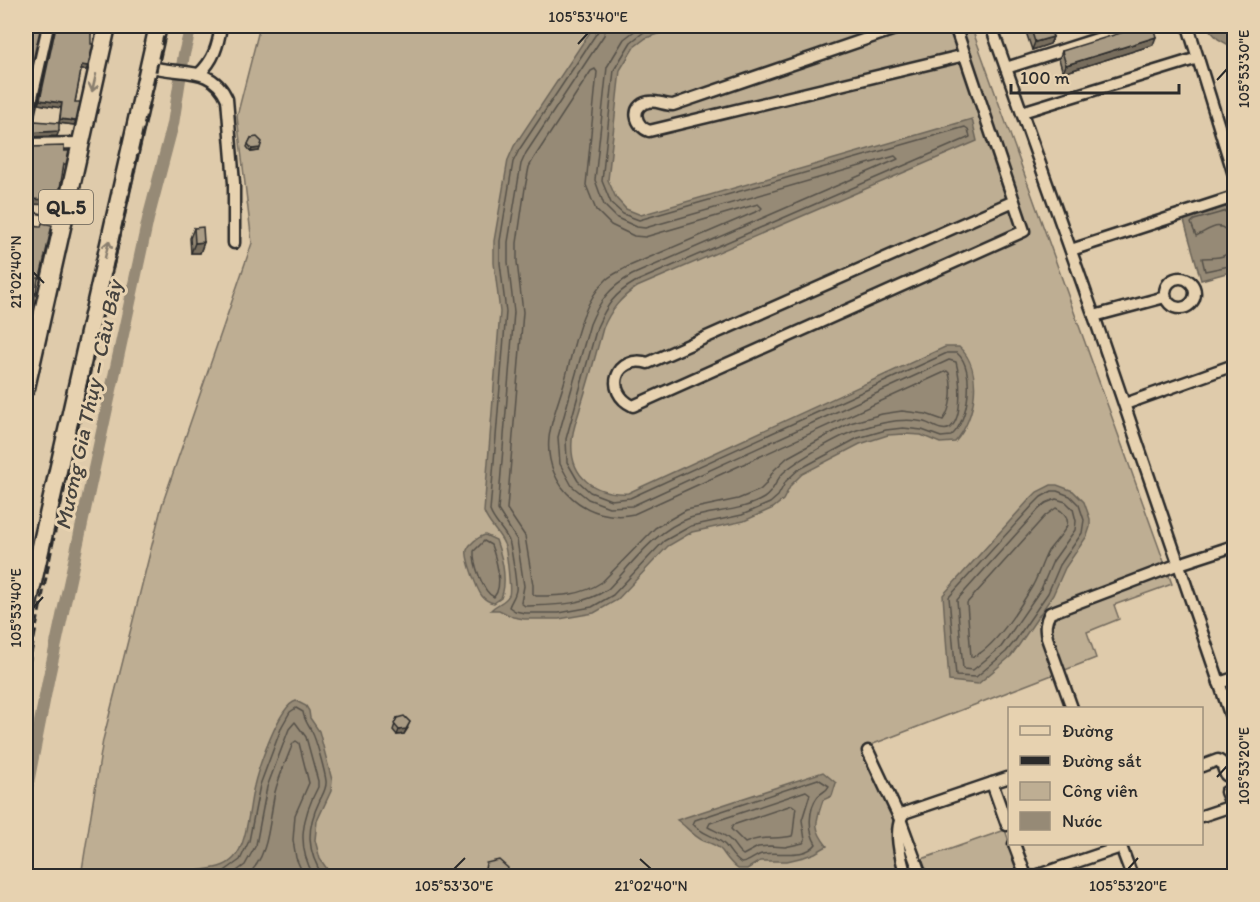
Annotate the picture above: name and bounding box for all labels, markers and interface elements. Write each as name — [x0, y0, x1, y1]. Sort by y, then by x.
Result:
text: 105°53'40"E — [548, 8, 628, 26]
text: 105°53'30"E — [1235, 30, 1253, 108]
scale bar — [1011, 57, 1179, 95]
text: 100 m — [1020, 67, 1070, 89]
one-way arrow — [88, 72, 99, 92]
road number: QL.5 — [39, 190, 93, 224]
text: 21°02'40"N — [7, 235, 25, 309]
one-way arrow — [102, 240, 114, 259]
water label: Mương Gia Thụy – Cầu Bây — [49, 275, 129, 532]
text: 105°53'40"E — [7, 568, 25, 648]
legend — [1008, 707, 1203, 845]
text: Đường — [1062, 720, 1114, 742]
text: 105°53'20"E — [1235, 727, 1253, 805]
text: Đường sắt — [1062, 750, 1142, 772]
text: Công viên — [1062, 780, 1138, 802]
text: Nước — [1062, 810, 1102, 832]
text: 105°53'30"E — [415, 877, 493, 895]
text: 21°02'40"N — [614, 877, 688, 895]
text: 105°53'20"E — [1089, 877, 1167, 895]

